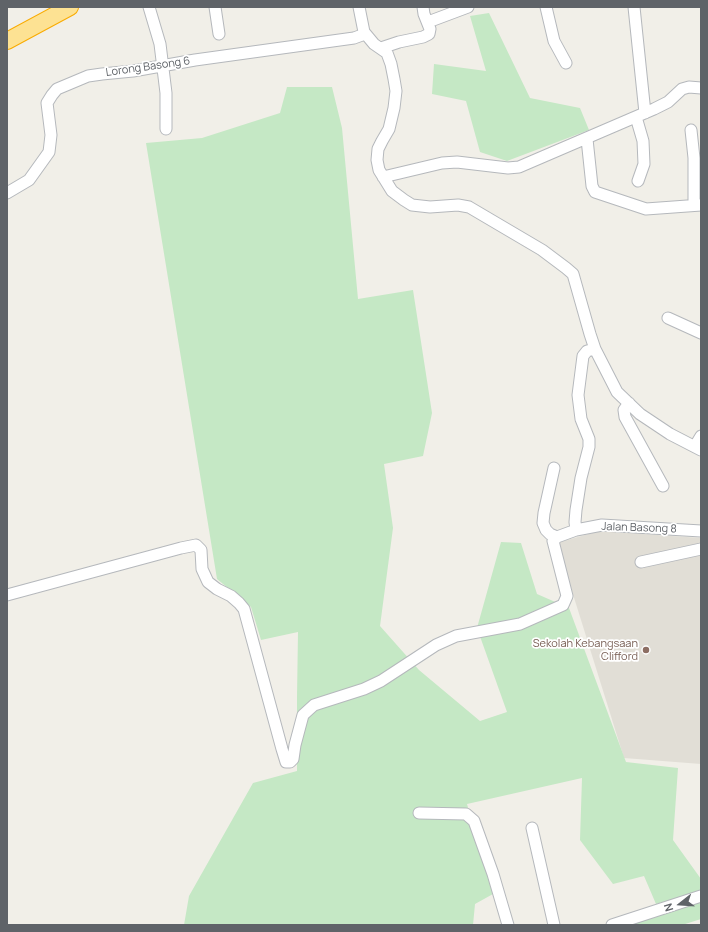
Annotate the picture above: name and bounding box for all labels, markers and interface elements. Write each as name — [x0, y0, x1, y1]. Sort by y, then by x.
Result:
street label: Lorong Basong 6 — [105, 55, 191, 79]
street label: Jalan Basong 8 — [601, 520, 677, 536]
place label: Sekolah Kebangsaan Clifford — [533, 637, 638, 663]
marker: Sekolah Kebangsaan Clifford — [641, 645, 651, 655]
north arrow — [660, 884, 700, 924]
text: N — [660, 902, 676, 914]

